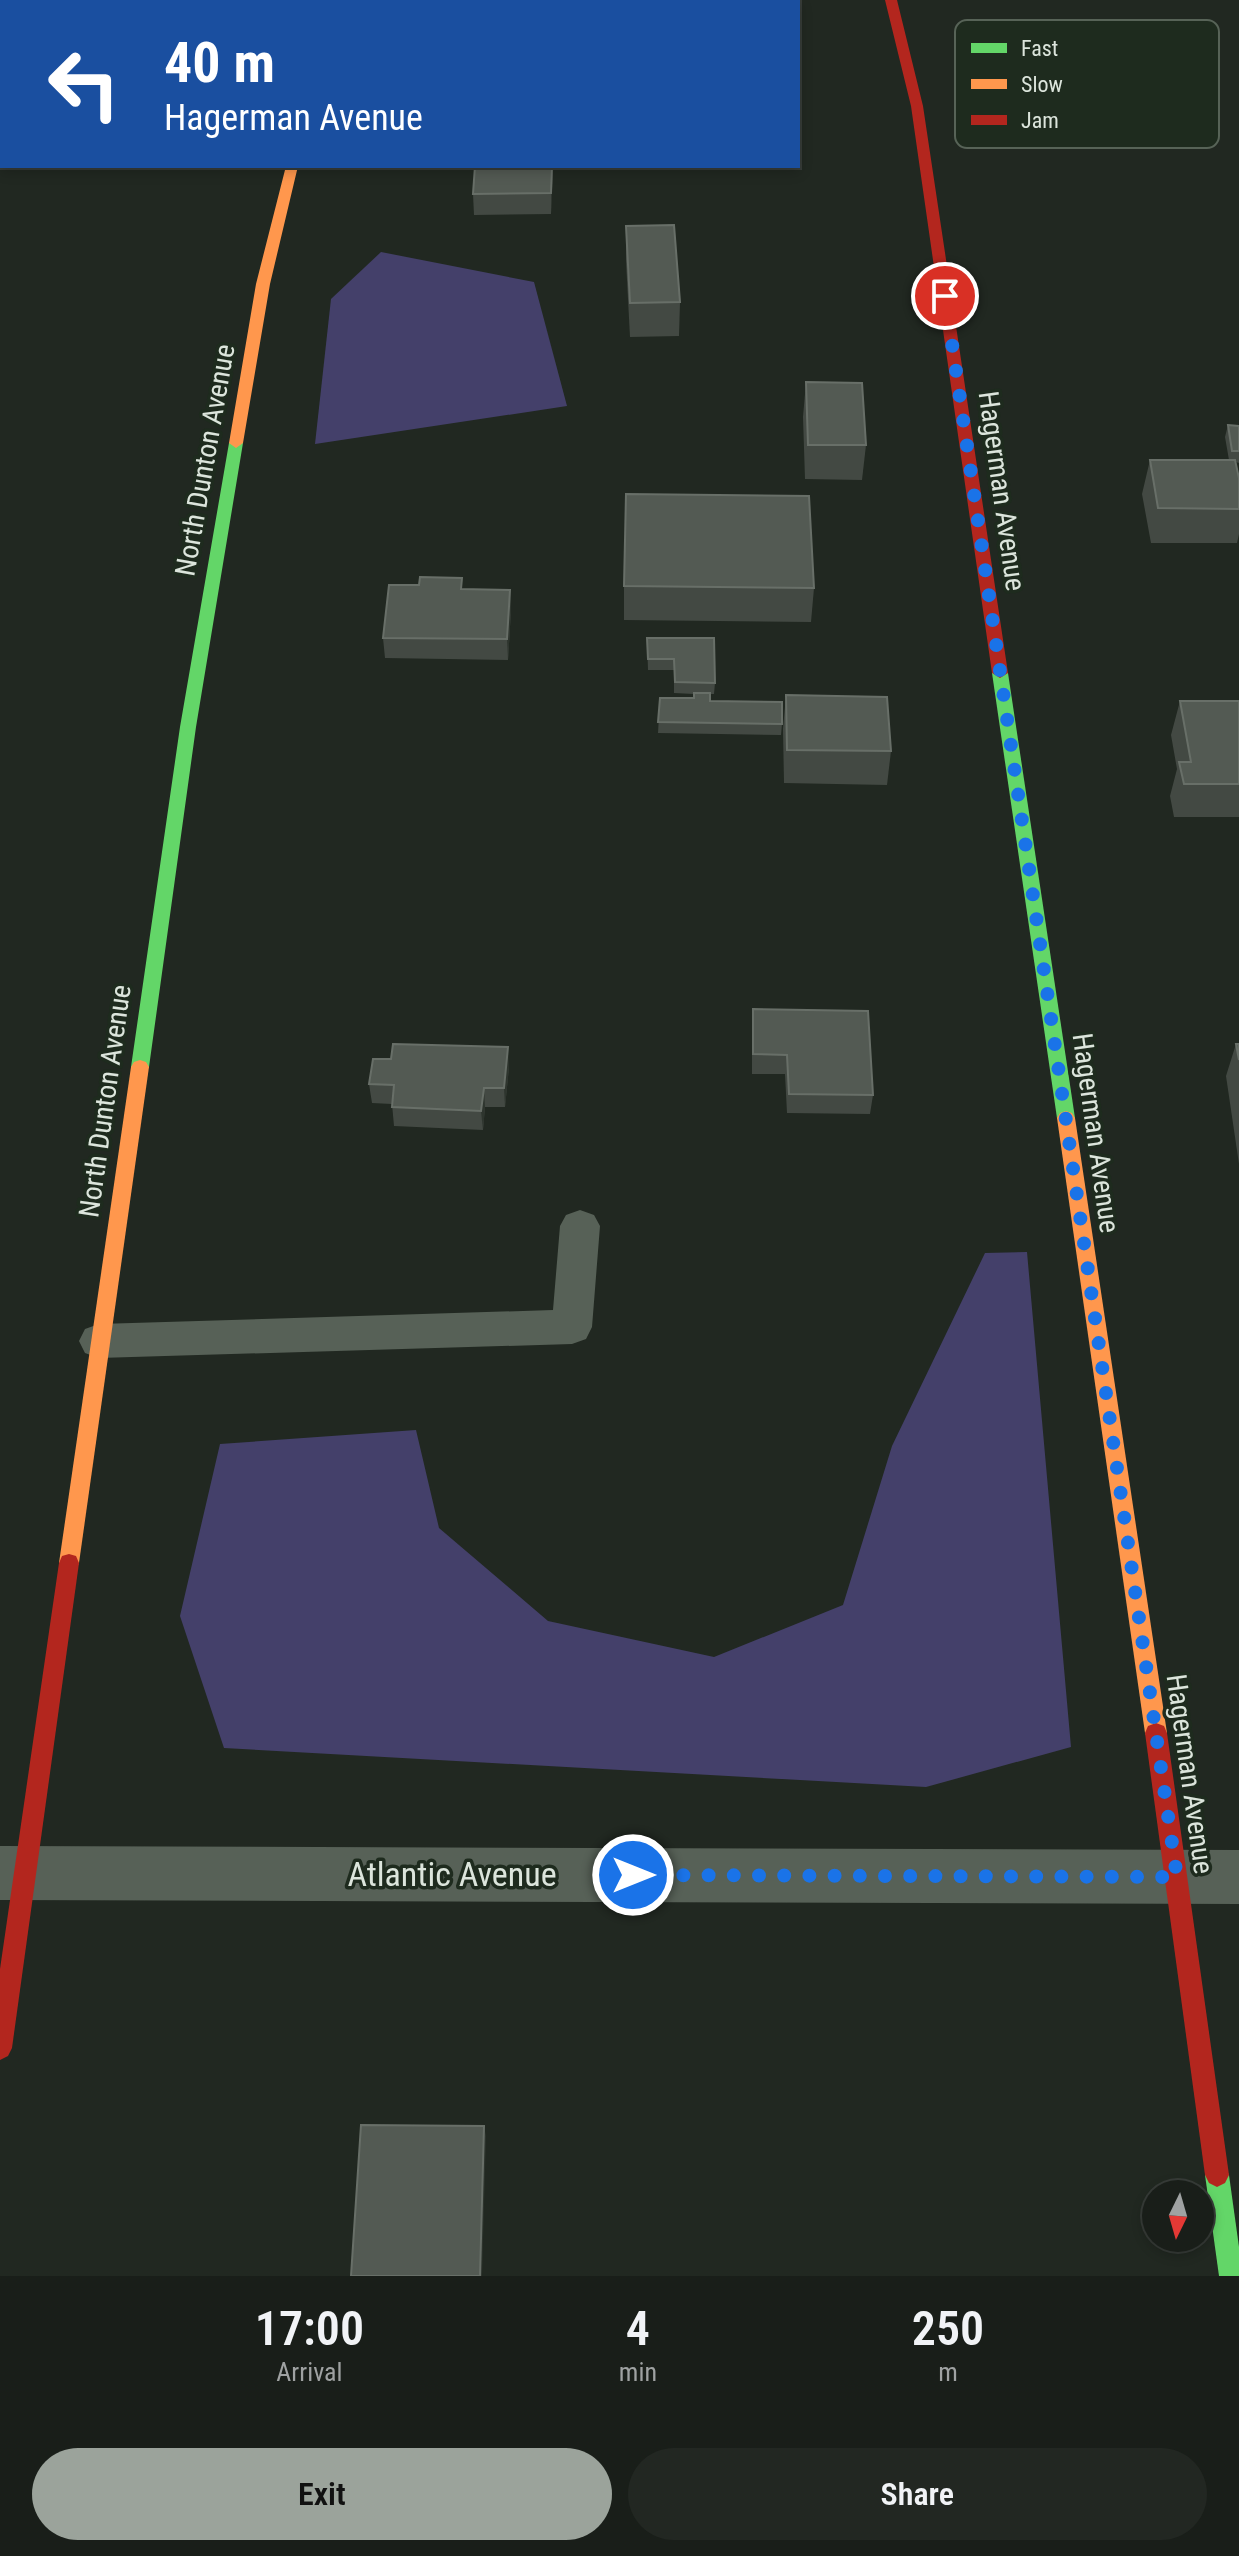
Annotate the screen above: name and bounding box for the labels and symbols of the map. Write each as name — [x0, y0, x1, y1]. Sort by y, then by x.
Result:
legend — [955, 20, 1219, 148]
text: Fast — [1021, 36, 1058, 61]
text: Slow — [1021, 72, 1063, 97]
text: Jam — [1021, 108, 1059, 133]
pin — [911, 262, 979, 330]
street label: North Dunton Avenue — [168, 342, 242, 578]
street label: Hagerman Avenue — [972, 389, 1032, 593]
street label: North Dunton Avenue — [72, 983, 138, 1219]
street label: Hagerman Avenue — [1066, 1031, 1126, 1235]
street label: Hagerman Avenue — [1160, 1672, 1220, 1876]
position arrow — [591, 1833, 675, 1917]
street label: Atlantic Avenue — [347, 1854, 557, 1894]
north arrow — [1142, 2180, 1214, 2252]

